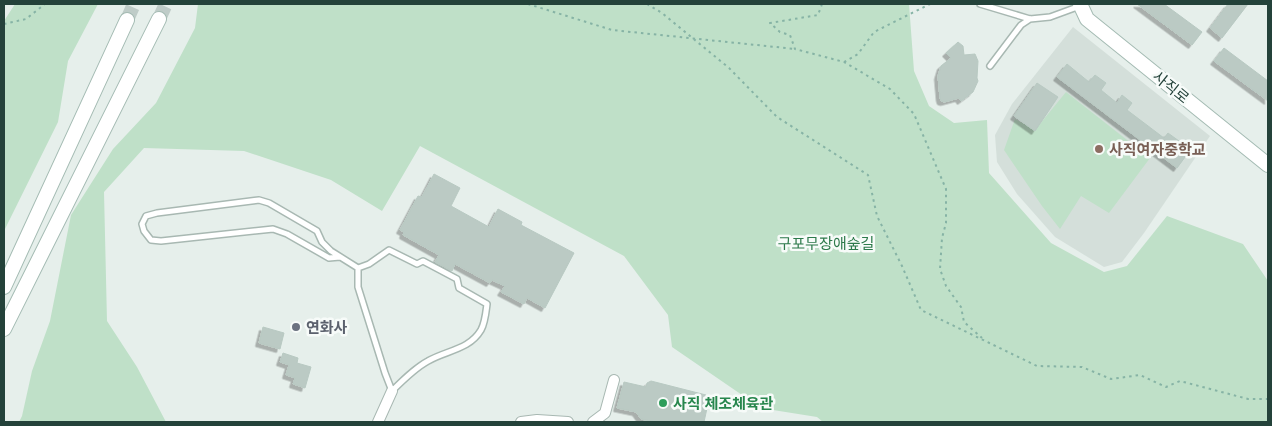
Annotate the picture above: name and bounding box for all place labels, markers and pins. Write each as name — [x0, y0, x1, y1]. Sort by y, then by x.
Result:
place label: 사직여자중학교 — [1109, 140, 1206, 159]
marker: 사직여자중학교 — [1093, 143, 1105, 155]
place label: 연화사 — [306, 318, 348, 337]
marker: 연화사 — [290, 321, 302, 333]
place label: 사직 체조체육관 — [673, 394, 774, 413]
marker: 사직 체조체육관 — [657, 397, 669, 409]

